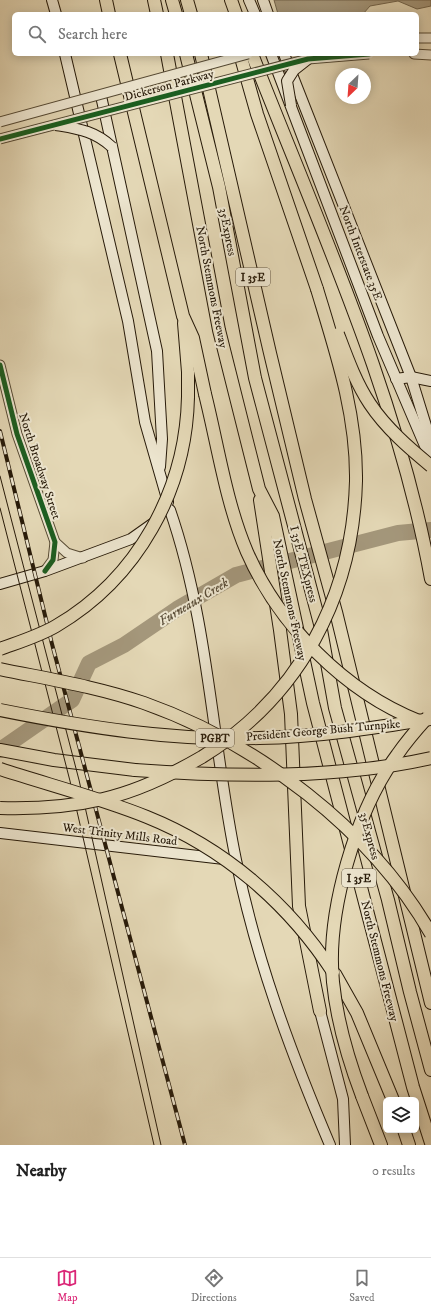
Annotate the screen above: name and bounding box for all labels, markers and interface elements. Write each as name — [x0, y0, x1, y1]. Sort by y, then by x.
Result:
search box — [12, 12, 419, 56]
icon: search — [26, 23, 48, 45]
text: Search here — [58, 25, 127, 44]
street label: Dickerson Parkway — [123, 66, 216, 105]
north arrow — [335, 68, 371, 104]
street label: North Interstate 35E — [336, 204, 386, 303]
street label: 35Express — [216, 207, 239, 257]
street label: North Stemmons Freeway — [192, 225, 231, 350]
road number: I 35E — [236, 268, 270, 286]
street label: North Broadway Street — [15, 411, 64, 521]
street label: I 35E TEXpress — [286, 524, 321, 604]
street label: North Stemmons Freeway — [269, 538, 310, 663]
water label: Furneaux Creek — [156, 574, 232, 629]
street label: President George Bush Turnpike — [245, 716, 401, 745]
road number: PGBT — [196, 729, 234, 747]
street label: 35Express — [356, 811, 383, 861]
street label: West Trinity Mills Road — [61, 820, 178, 849]
road number: I 35E — [342, 869, 376, 887]
street label: North Stemmons Freeway — [357, 899, 402, 1023]
map controls — [383, 1097, 419, 1133]
button: layers — [383, 1097, 419, 1133]
text: Nearby — [16, 1160, 66, 1182]
text: 0 results — [372, 1163, 415, 1179]
tab: Map — [56, 1267, 78, 1305]
tab: Directions — [191, 1267, 237, 1305]
tab: Saved — [349, 1267, 375, 1305]

